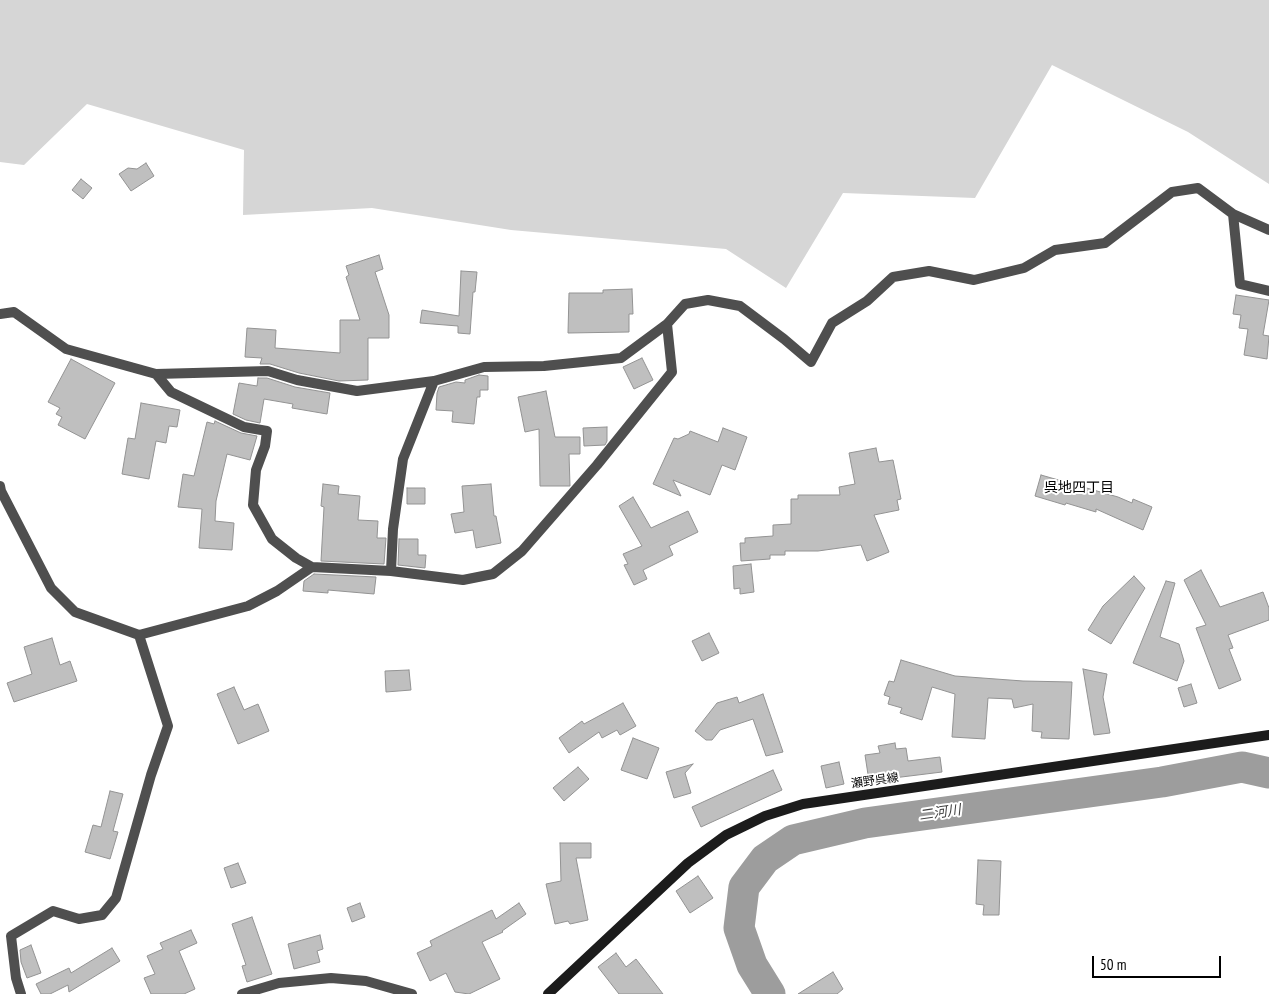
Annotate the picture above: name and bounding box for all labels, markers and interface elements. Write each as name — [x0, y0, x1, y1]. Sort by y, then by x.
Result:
district label: 呉地四丁目 — [1044, 480, 1114, 496]
street label: 瀬野呉線 — [850, 771, 900, 791]
water label: 二河川 — [918, 802, 962, 824]
scale bar — [1094, 946, 1223, 978]
text: 50 m — [1100, 955, 1126, 974]

